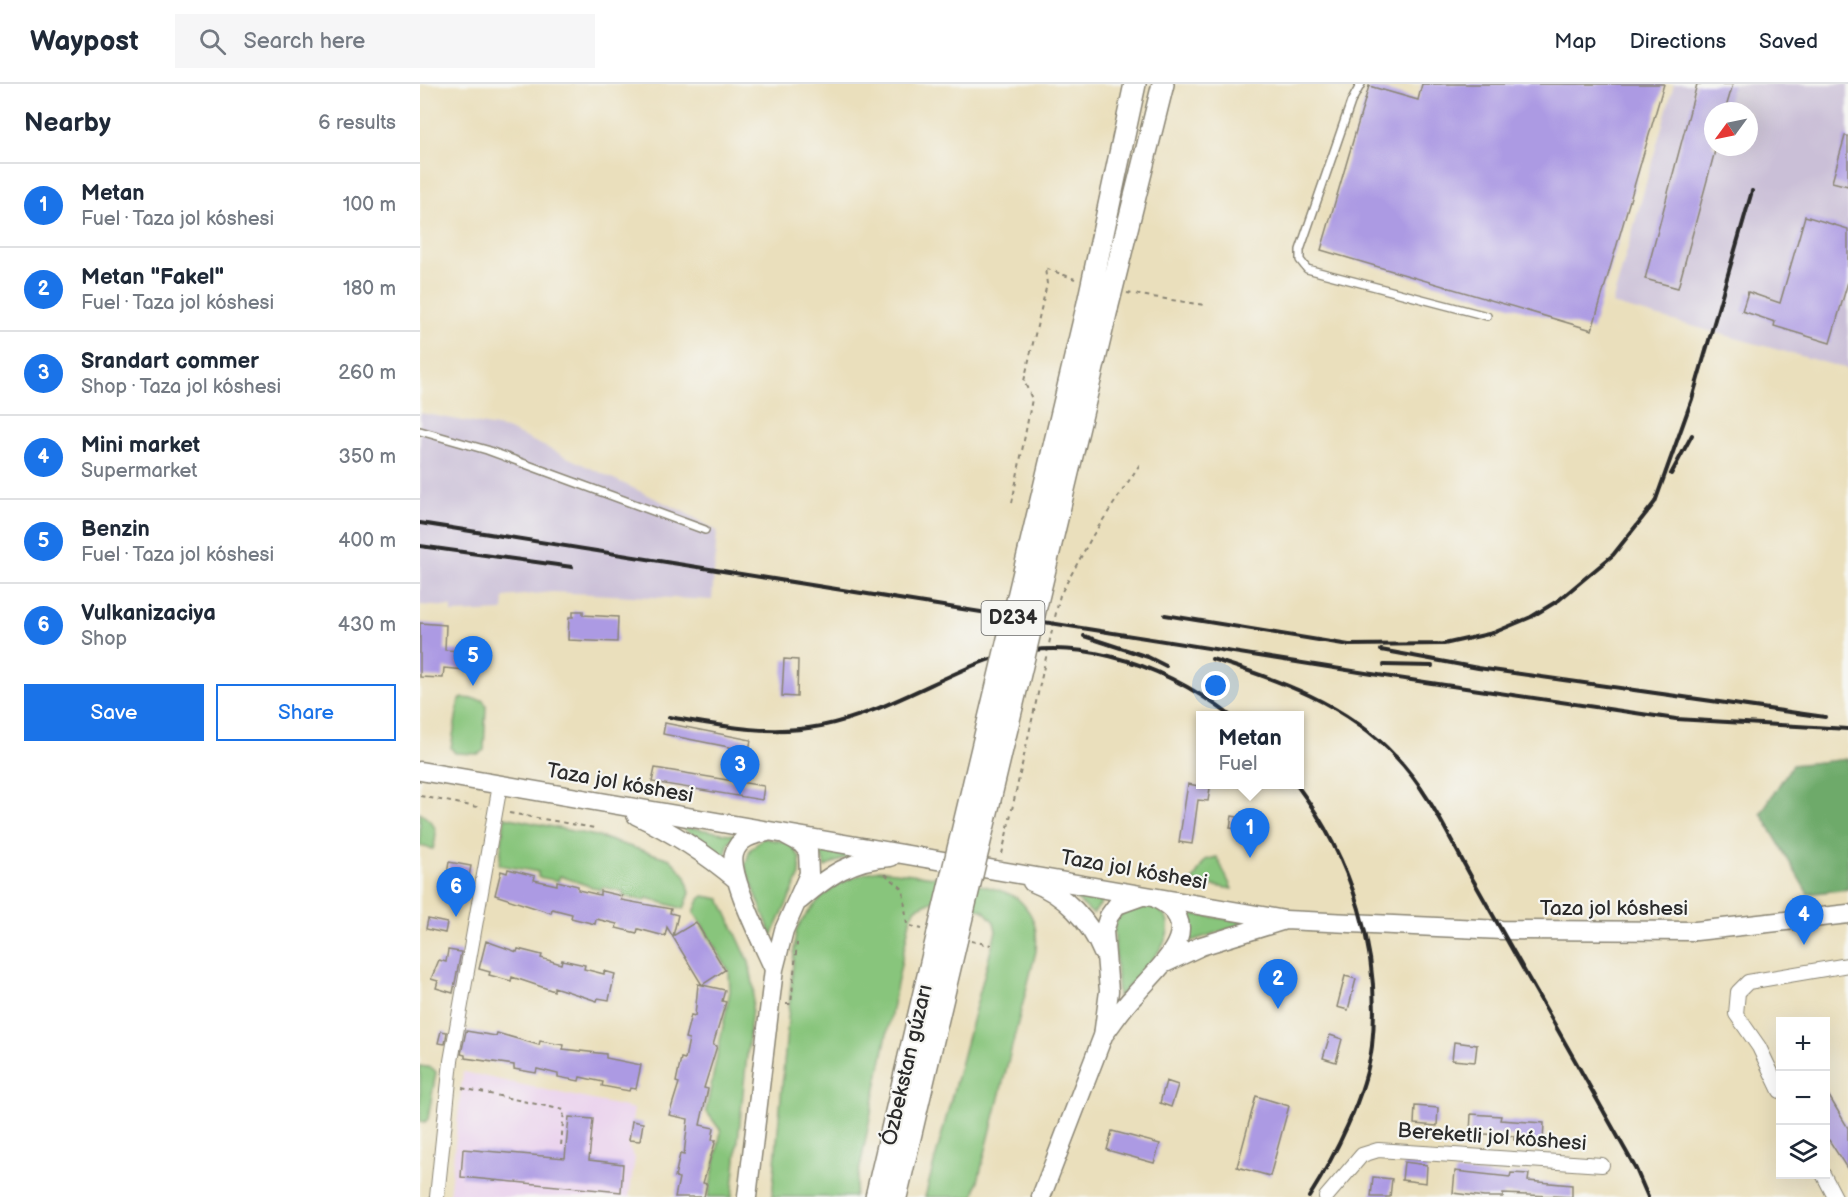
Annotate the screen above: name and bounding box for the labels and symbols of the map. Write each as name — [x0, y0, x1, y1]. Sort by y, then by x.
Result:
north arrow — [1704, 102, 1758, 156]
road number: D234 — [982, 601, 1044, 635]
pin: 5 — [454, 636, 492, 686]
your location — [1201, 671, 1230, 700]
pin: 3 — [720, 746, 760, 795]
street label: Taza jol kóshesi — [545, 758, 695, 808]
pin: 1 — [1230, 808, 1270, 858]
street label: Taza jol kóshesi — [1059, 845, 1209, 895]
pin: 6 — [436, 868, 476, 917]
street label: Taza jol kóshesi — [1540, 896, 1688, 921]
pin: 4 — [1784, 896, 1824, 945]
pin: 2 — [1258, 960, 1298, 1009]
street label: Ózbekstan gúzarı — [876, 982, 938, 1148]
street label: Bereketli jol kóshesi — [1397, 1118, 1587, 1156]

